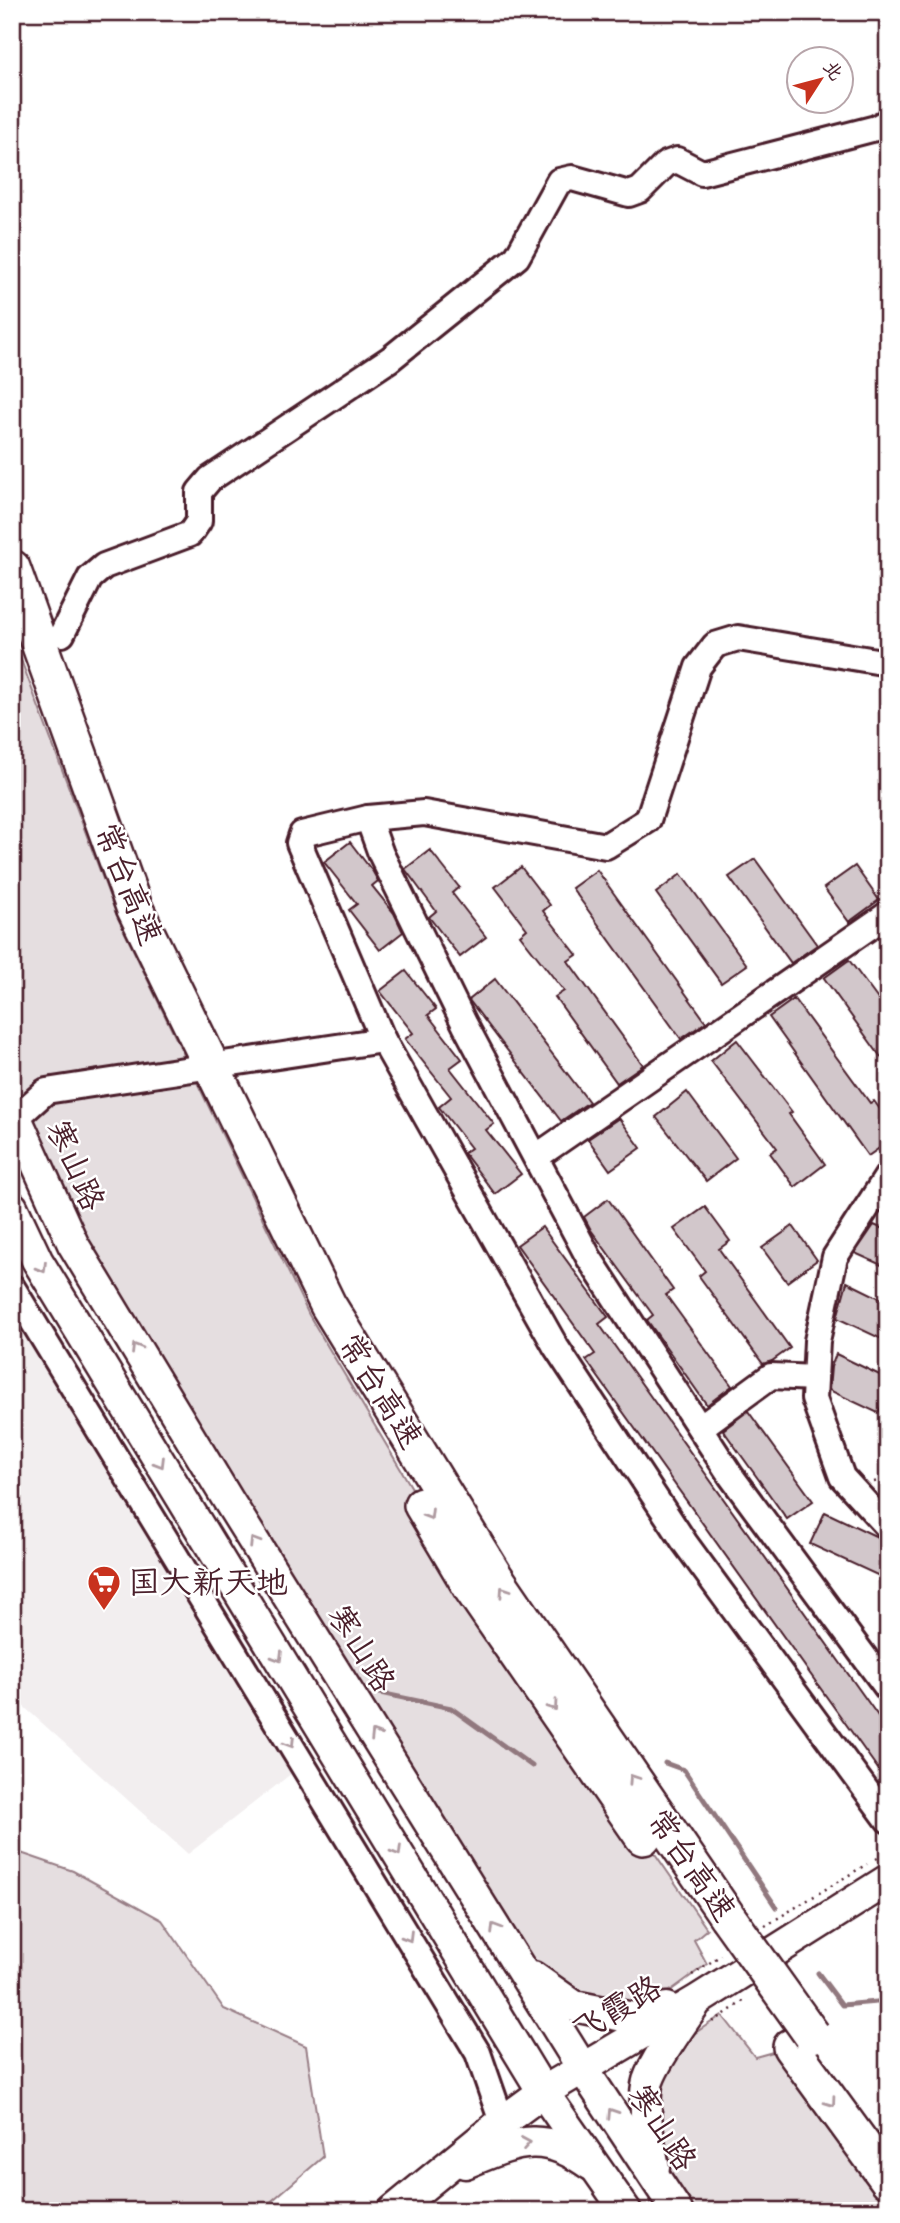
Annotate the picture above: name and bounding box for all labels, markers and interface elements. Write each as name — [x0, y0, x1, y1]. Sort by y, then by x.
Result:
north arrow — [785, 46, 855, 116]
text: 北 — [815, 56, 848, 87]
street label: 常台高速 — [80, 817, 172, 953]
street label: 寒山路 — [32, 1113, 114, 1220]
one-way arrow — [33, 1261, 46, 1274]
street label: 常台高速 — [324, 1326, 432, 1460]
one-way arrow — [131, 1342, 144, 1355]
one-way arrow — [151, 1455, 164, 1468]
one-way arrow — [420, 1508, 433, 1521]
one-way arrow — [249, 1537, 262, 1550]
place label: 国大新天地 — [128, 1562, 288, 1609]
supermarket icon: 国大新天地 — [85, 1563, 123, 1612]
one-way arrow — [500, 1586, 512, 1599]
street label: 寒山路 — [314, 1597, 404, 1703]
one-way arrow — [270, 1650, 283, 1663]
one-way arrow — [545, 1698, 557, 1711]
one-way arrow — [370, 1729, 383, 1742]
one-way arrow — [281, 1736, 294, 1749]
one-way arrow — [629, 1774, 641, 1787]
street label: 常台高速 — [633, 1801, 745, 1933]
one-way arrow — [388, 1844, 401, 1857]
one-way arrow — [491, 1922, 504, 1935]
one-way arrow — [400, 1930, 413, 1943]
street label: 飞霞路 — [566, 1966, 672, 2056]
street label: 寒山路 — [614, 2076, 706, 2182]
one-way arrow — [823, 2094, 835, 2107]
one-way arrow — [608, 2108, 620, 2121]
one-way arrow — [520, 2136, 532, 2151]

